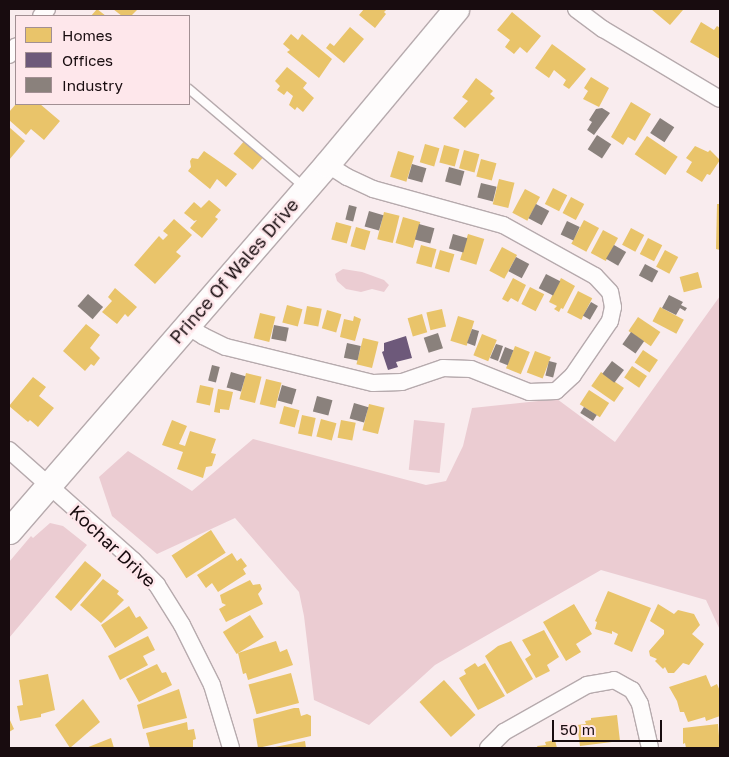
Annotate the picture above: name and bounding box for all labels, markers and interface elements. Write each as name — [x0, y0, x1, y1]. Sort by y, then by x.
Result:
legend — [15, 15, 190, 105]
text: Homes — [62, 26, 112, 44]
text: Offices — [62, 51, 113, 69]
text: Industry — [62, 76, 123, 94]
street label: Prince Of Wales Drive — [165, 194, 303, 348]
street label: Kochar Drive — [65, 501, 161, 591]
scale bar — [554, 710, 664, 742]
text: 50 m — [560, 720, 595, 738]

